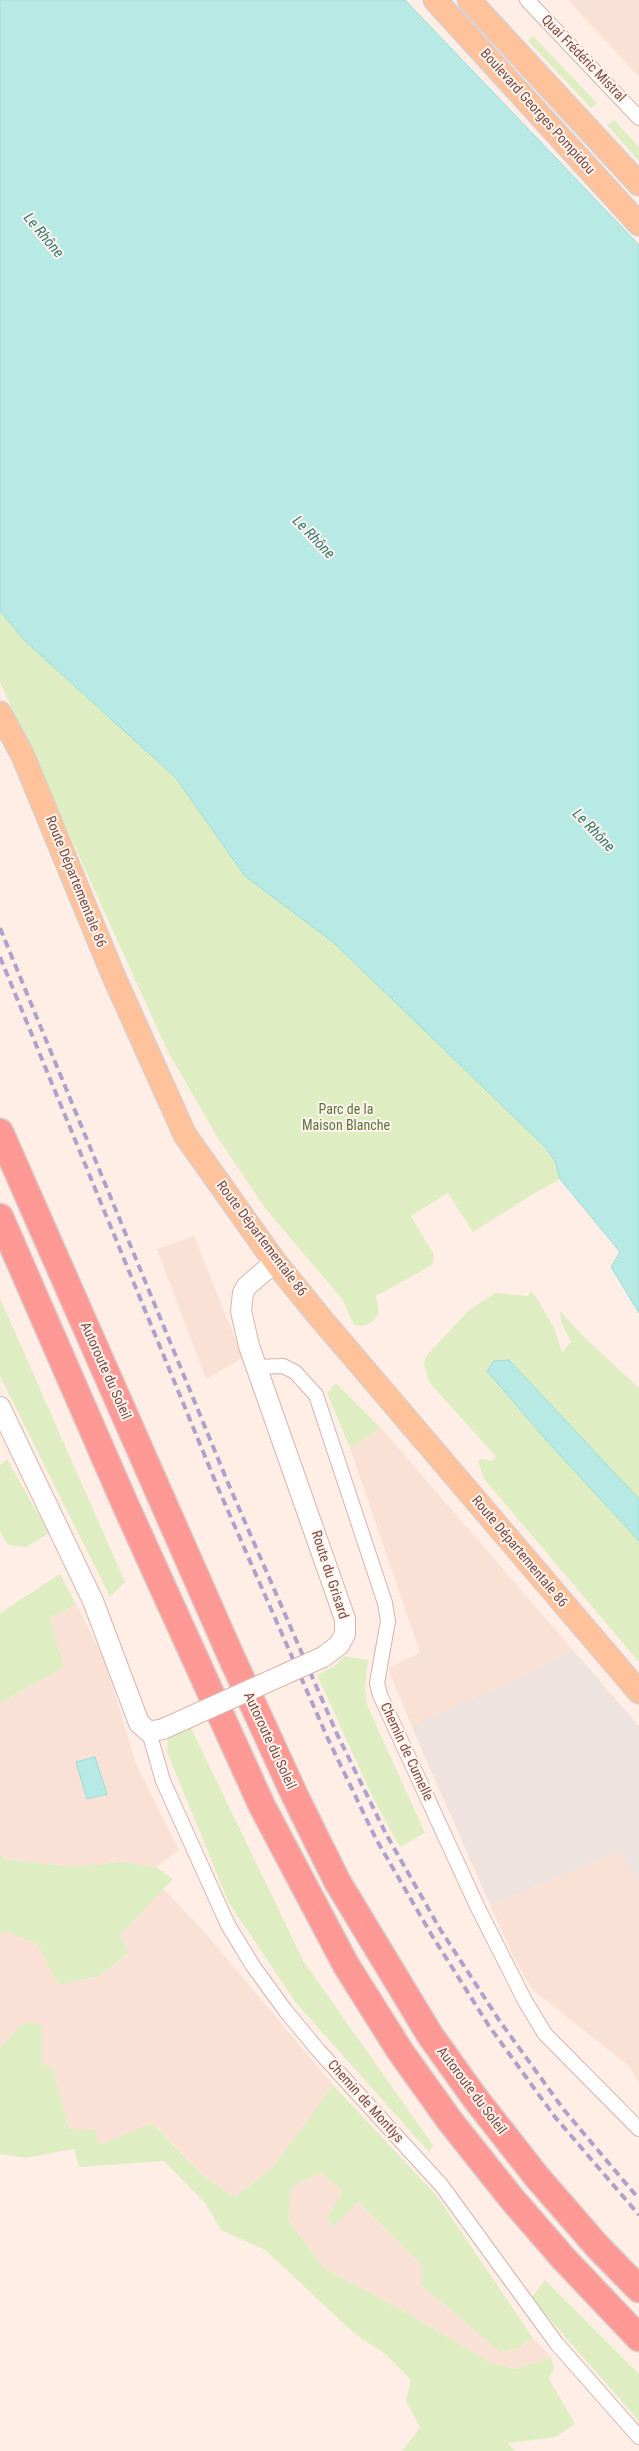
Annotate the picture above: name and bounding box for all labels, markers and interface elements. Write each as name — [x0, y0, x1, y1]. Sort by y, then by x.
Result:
street label: Quai Frédéric Mistral — [537, 12, 629, 106]
street label: Boulevard Georges Pompidou — [476, 46, 598, 178]
water label: Le Rhône — [19, 210, 67, 262]
water label: Le Rhône — [288, 513, 338, 563]
water label: Le Rhône — [568, 806, 618, 856]
street label: Route Départementale 86 — [41, 814, 109, 950]
park label: Parc de la Maison Blanche — [302, 1102, 390, 1134]
street label: Route Départementale 86 — [212, 1178, 310, 1300]
street label: Autoroute du Soleil — [76, 1320, 134, 1422]
street label: Route Départementale 86 — [468, 1493, 570, 1611]
street label: Route du Grisard — [307, 1529, 351, 1621]
street label: Autoroute du Soleil — [239, 1690, 299, 1792]
street label: Chemin de Cumelle — [376, 1700, 436, 1804]
street label: Autoroute du Soleil — [433, 2044, 509, 2138]
street label: Chemin de Montlys — [323, 2057, 407, 2147]

